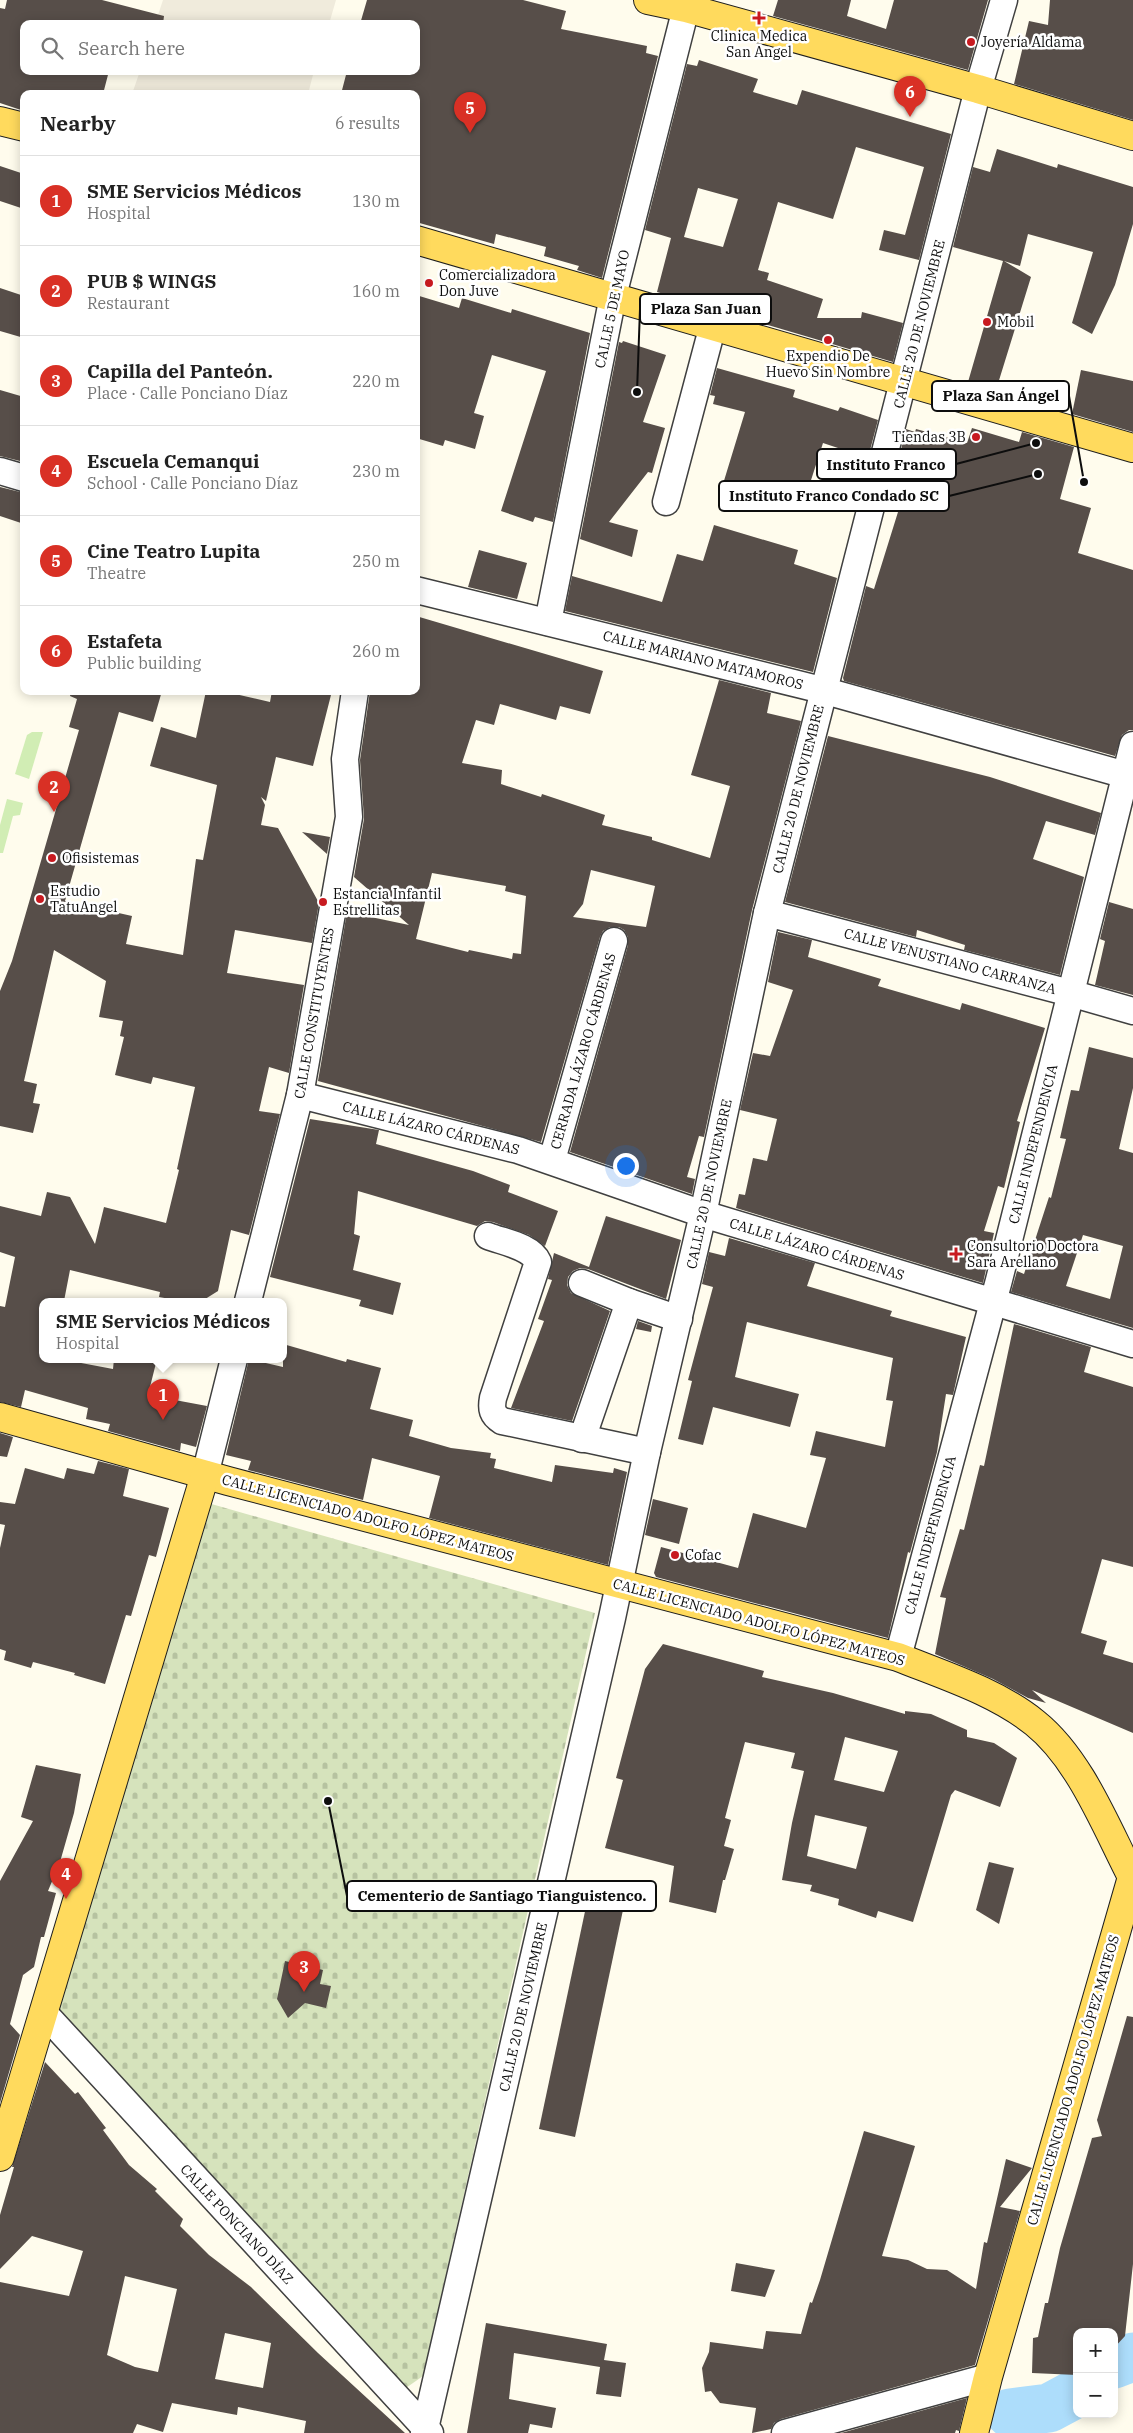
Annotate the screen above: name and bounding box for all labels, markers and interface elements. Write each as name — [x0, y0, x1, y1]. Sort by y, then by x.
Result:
marker: Clinica Medica San Angel — [752, 11, 766, 25]
search box — [20, 20, 420, 75]
place label: Clinica Medica San Angel — [711, 27, 808, 61]
place label: Joyería Aldama — [981, 33, 1083, 51]
icon: search — [38, 34, 66, 62]
text: Search here — [78, 36, 185, 60]
marker: Joyería Aldama — [965, 36, 977, 48]
pin: 6 — [894, 76, 926, 117]
pin: 5 — [454, 92, 486, 133]
text: Nearby — [40, 109, 116, 137]
text: 6 results — [335, 113, 400, 133]
text: SME Servicios Médicos — [87, 179, 301, 203]
text: 1 — [51, 191, 61, 211]
text: 130 m — [352, 191, 400, 211]
text: Hospital — [87, 203, 150, 223]
street label: CALLE 20 DE NOVIEMBRE — [889, 238, 949, 410]
street label: CALLE 5 DE MAYO — [591, 248, 633, 370]
place label: Comercializadora Don Juve — [439, 266, 556, 300]
text: PUB $ WINGS — [87, 269, 217, 293]
marker: Comercializadora Don Juve — [423, 277, 435, 289]
text: 2 — [51, 281, 61, 301]
text: 160 m — [352, 281, 400, 301]
text: Restaurant — [87, 293, 170, 313]
callout: Plaza San Juan — [640, 294, 771, 324]
text: Plaza San Juan — [651, 299, 761, 318]
place label: Mobil — [997, 313, 1034, 331]
marker: Mobil — [981, 316, 993, 328]
marker: Expendio De Huevo Sin Nombre — [822, 334, 834, 346]
place label: Expendio De Huevo Sin Nombre — [766, 347, 890, 381]
text: Capilla del Panteón. — [87, 359, 273, 383]
text: 3 — [51, 371, 61, 391]
text: 220 m — [352, 371, 400, 391]
callout: Plaza San Ángel — [932, 381, 1069, 411]
text: Place · Calle Ponciano Díaz — [87, 383, 288, 403]
text: Plaza San Ángel — [942, 386, 1060, 405]
place label: Tiendas 3B — [892, 428, 966, 446]
marker: Tiendas 3B — [970, 431, 982, 443]
text: Escuela Cemanqui — [87, 449, 259, 473]
callout: Instituto Franco — [817, 449, 956, 479]
text: Instituto Franco — [827, 455, 946, 474]
text: 4 — [51, 461, 61, 481]
text: 230 m — [352, 461, 400, 481]
text: School · Calle Ponciano Díaz — [87, 473, 298, 493]
callout: Instituto Franco Condado SC — [719, 481, 949, 511]
text: Instituto Franco Condado SC — [729, 486, 939, 505]
text: Cine Teatro Lupita — [87, 539, 260, 563]
text: 5 — [51, 551, 61, 571]
text: 250 m — [352, 551, 400, 571]
text: Theatre — [87, 563, 146, 583]
street label: CALLE MARIANO MATAMOROS — [601, 626, 805, 694]
text: Estafeta — [87, 629, 162, 653]
text: 6 — [51, 641, 61, 661]
text: 260 m — [352, 641, 400, 661]
text: Public building — [87, 653, 201, 673]
street label: CALLE 20 DE NOVIEMBRE — [768, 703, 828, 875]
pin: 2 — [38, 771, 70, 812]
place label: Ofisistemas — [62, 849, 139, 867]
marker: Ofisistemas — [46, 852, 58, 864]
place label: Estudio TatuAngel — [50, 882, 117, 916]
place label: Estancia Infantil Estrellitas — [333, 885, 442, 919]
marker: Estudio TatuAngel — [34, 893, 46, 905]
marker: Estancia Infantil Estrellitas — [317, 896, 329, 908]
street label: CALLE VENUSTIANO CARRANZA — [842, 924, 1058, 998]
street label: CALLE CONSTITUYENTES — [290, 926, 338, 1100]
street label: CERRADA LÁZARO CÁRDENAS — [545, 950, 620, 1151]
street label: CALLE INDEPENDENCIA — [1004, 1062, 1062, 1226]
street label: CALLE LÁZARO CÁRDENAS — [341, 1096, 522, 1159]
street label: CALLE 20 DE NOVIEMBRE — [682, 1097, 736, 1271]
your location — [613, 1153, 639, 1179]
street label: CALLE LÁZARO CÁRDENAS — [727, 1213, 907, 1284]
place label: Consultorio Doctora Sara Arellano — [967, 1237, 1099, 1271]
marker: Consultorio Doctora Sara Arellano — [949, 1247, 963, 1261]
popup — [39, 1298, 287, 1363]
text: SME Servicios Médicos — [56, 1309, 270, 1333]
text: Hospital — [56, 1333, 119, 1353]
pin: 1 — [147, 1379, 179, 1420]
street label: CALLE INDEPENDENCIA — [900, 1453, 960, 1616]
street label: CALLE LICENCIADO ADOLFO LÓPEZ MATEOS — [220, 1469, 516, 1566]
place label: Cofac — [685, 1546, 721, 1564]
marker: Cofac — [669, 1549, 681, 1561]
street label: CALLE LICENCIADO ADOLFO LÓPEZ MATEOS — [611, 1573, 907, 1670]
pin: 4 — [50, 1858, 82, 1899]
callout: Cementerio de Santiago Tianguistenco. — [347, 1881, 656, 1911]
text: Cementerio de Santiago Tianguistenco. — [357, 1886, 647, 1905]
street label: CALLE 20 DE NOVIEMBRE — [495, 1921, 551, 2093]
street label: CALLE LICENCIADO ADOLFO LÓPEZ MATEOS — [1022, 1932, 1123, 2227]
pin: 3 — [288, 1951, 320, 1992]
street label: CALLE PONCIANO DÍAZ — [177, 2159, 298, 2288]
map controls — [1073, 2328, 1118, 2418]
button: + — [1073, 2328, 1118, 2373]
button: − — [1073, 2373, 1118, 2418]

